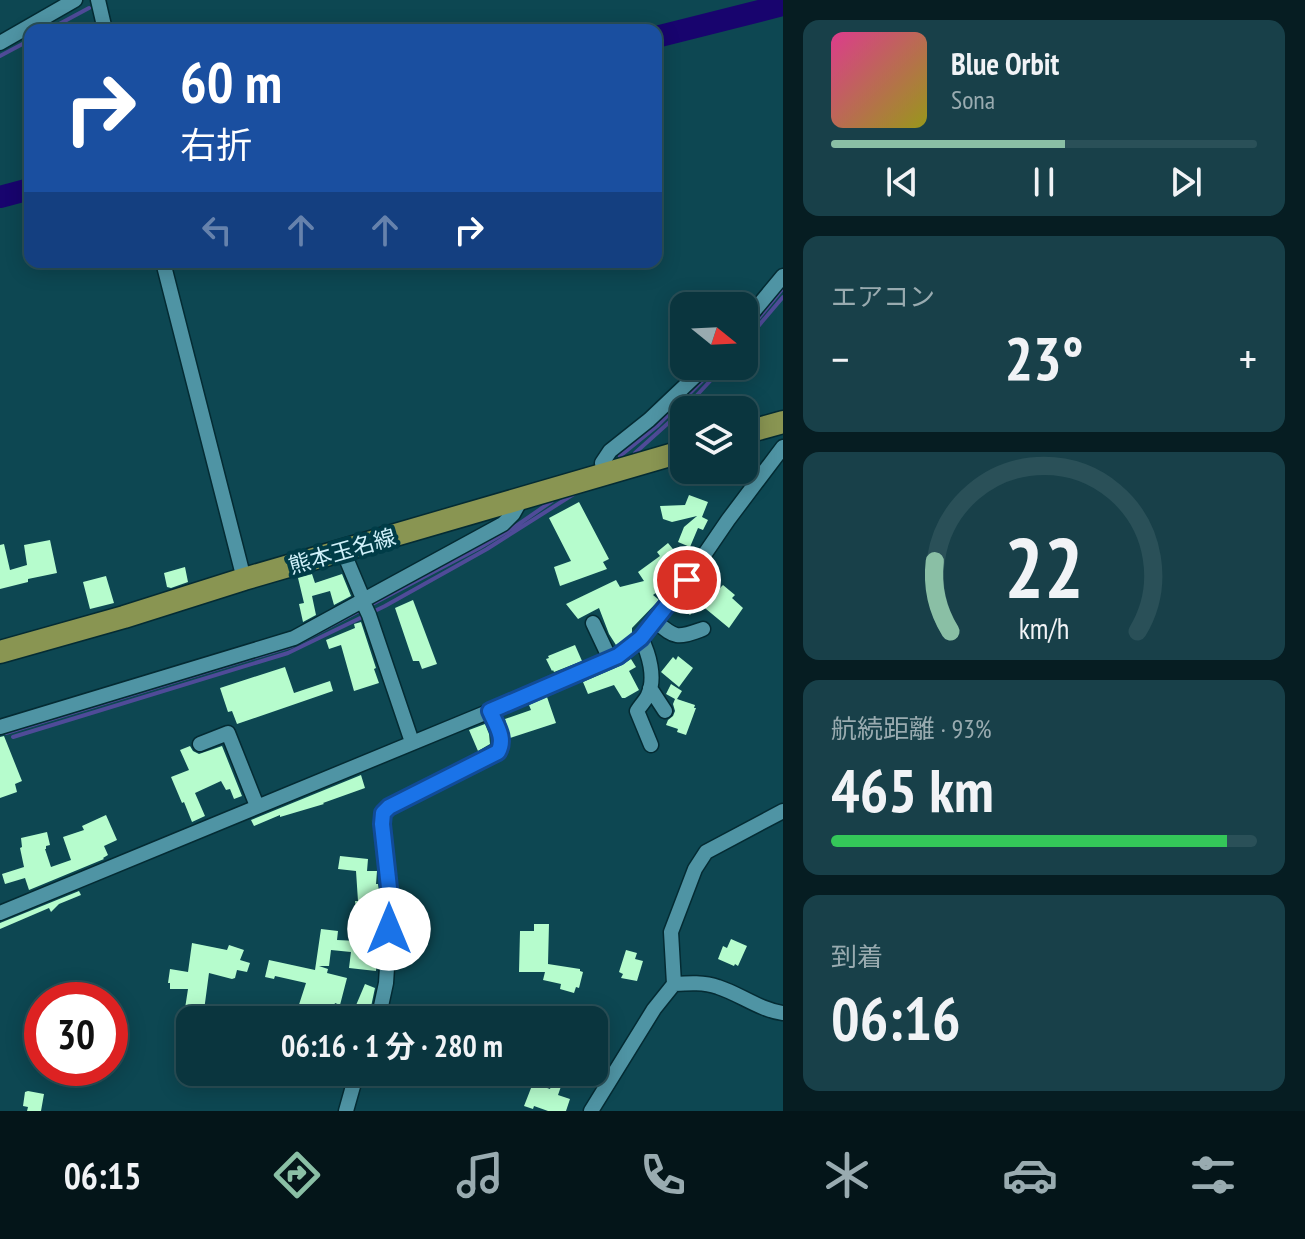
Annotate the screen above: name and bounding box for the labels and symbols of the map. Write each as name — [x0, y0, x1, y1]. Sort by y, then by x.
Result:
north arrow — [670, 292, 758, 380]
street label: 熊本玉名線 — [285, 522, 399, 580]
pin — [653, 546, 721, 614]
position arrow — [347, 887, 431, 971]
speed limit sign: 30 — [24, 982, 128, 1086]

